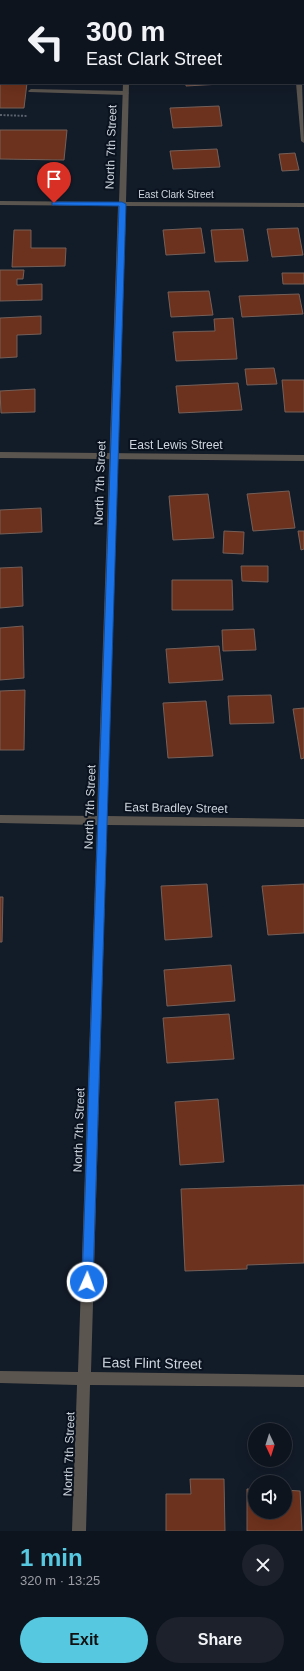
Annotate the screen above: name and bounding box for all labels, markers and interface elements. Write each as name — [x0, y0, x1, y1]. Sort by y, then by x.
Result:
icon: left — [20, 16, 72, 68]
text: 300 m — [86, 16, 165, 47]
text: East Clark Street — [86, 49, 222, 69]
street label: North 7th Street — [103, 104, 119, 190]
pin — [37, 162, 71, 203]
icon: arrive — [43, 168, 65, 190]
street label: East Clark Street — [138, 189, 214, 200]
street label: East Lewis Street — [129, 438, 223, 452]
street label: North 7th Street — [92, 440, 108, 526]
street label: North 7th Street — [82, 764, 98, 850]
street label: East Bradley Street — [124, 800, 228, 816]
street label: North 7th Street — [71, 1087, 87, 1173]
position arrow — [66, 1261, 108, 1303]
street label: East Flint Street — [102, 1354, 202, 1372]
street label: North 7th Street — [61, 1411, 77, 1497]
north arrow — [248, 1423, 292, 1467]
map controls — [248, 1423, 292, 1519]
button: sound — [248, 1475, 292, 1519]
text: 1 min — [20, 1544, 83, 1571]
button: close — [242, 1544, 284, 1586]
text: 320 m · 13:25 — [20, 1573, 100, 1588]
button: Exit — [20, 1617, 148, 1663]
button: Share — [156, 1617, 284, 1663]

